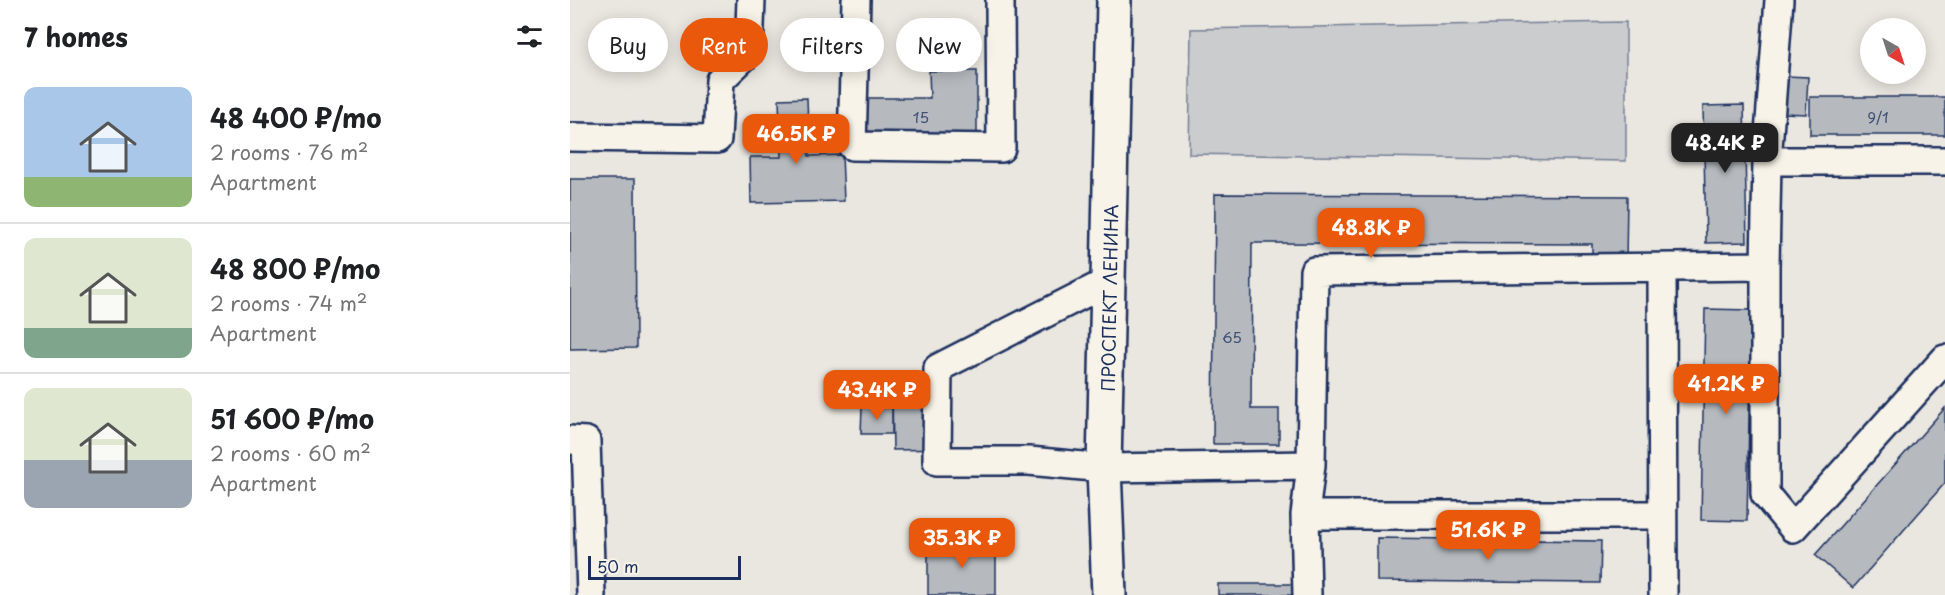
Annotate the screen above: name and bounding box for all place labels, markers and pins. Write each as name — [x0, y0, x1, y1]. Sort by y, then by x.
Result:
pin: 46.5K ₽ — [741, 114, 851, 165]
pin: 48.4K ₽ — [1670, 123, 1780, 174]
pin: 48.8K ₽ — [1316, 208, 1426, 259]
pin: 41.2K ₽ — [1671, 364, 1781, 415]
pin: 43.4K ₽ — [822, 370, 932, 421]
pin: 51.6K ₽ — [1433, 510, 1543, 561]
pin: 35.3K ₽ — [907, 518, 1017, 569]

